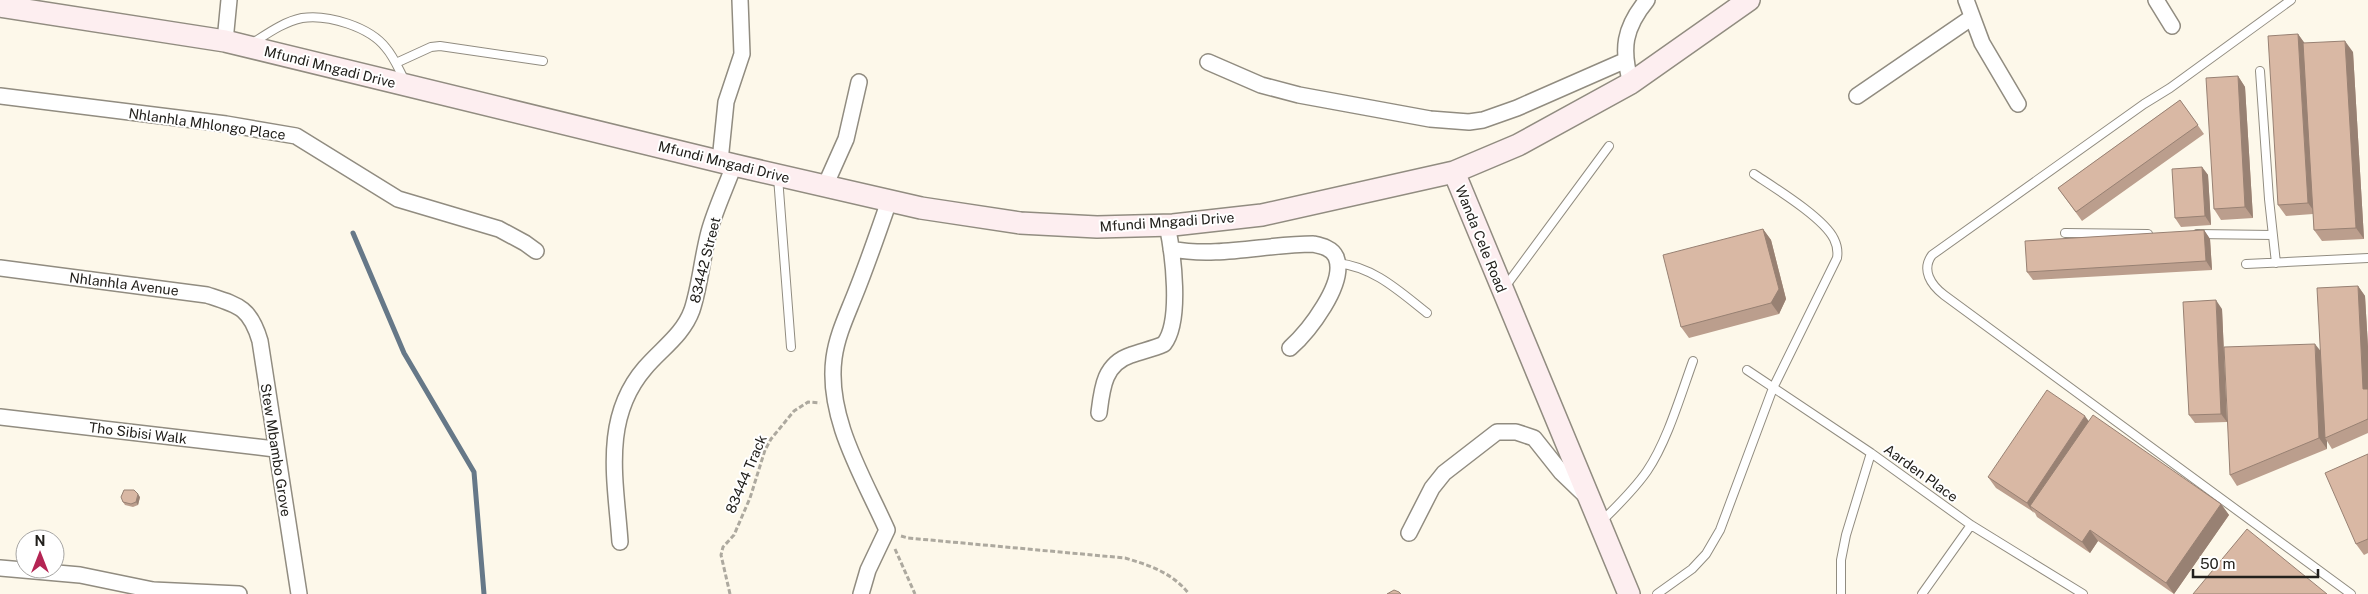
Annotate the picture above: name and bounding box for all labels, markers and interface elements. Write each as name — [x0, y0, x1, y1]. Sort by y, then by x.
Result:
street label: Mfundi Mngadi Drive — [263, 43, 398, 91]
street label: Nhlanhla Mhlongo Place — [127, 105, 287, 143]
street label: Mfundi Mngadi Drive — [657, 138, 792, 186]
street label: Wanda Cele Road — [1452, 183, 1510, 295]
street label: Mfundi Mngadi Drive — [1099, 209, 1235, 235]
street label: 83442 Street — [687, 215, 723, 305]
street label: Nhlanhla Avenue — [68, 269, 180, 299]
street label: Stew Mbambo Grove — [258, 382, 294, 518]
street label: Tho Sibisi Walk — [88, 419, 188, 447]
street label: 83444 Track — [722, 432, 770, 516]
street label: Aarden Place — [1881, 441, 1961, 505]
north arrow — [15, 529, 65, 579]
text: N — [35, 533, 45, 549]
scale bar — [2193, 546, 2318, 578]
text: 50 m — [2200, 555, 2235, 572]

